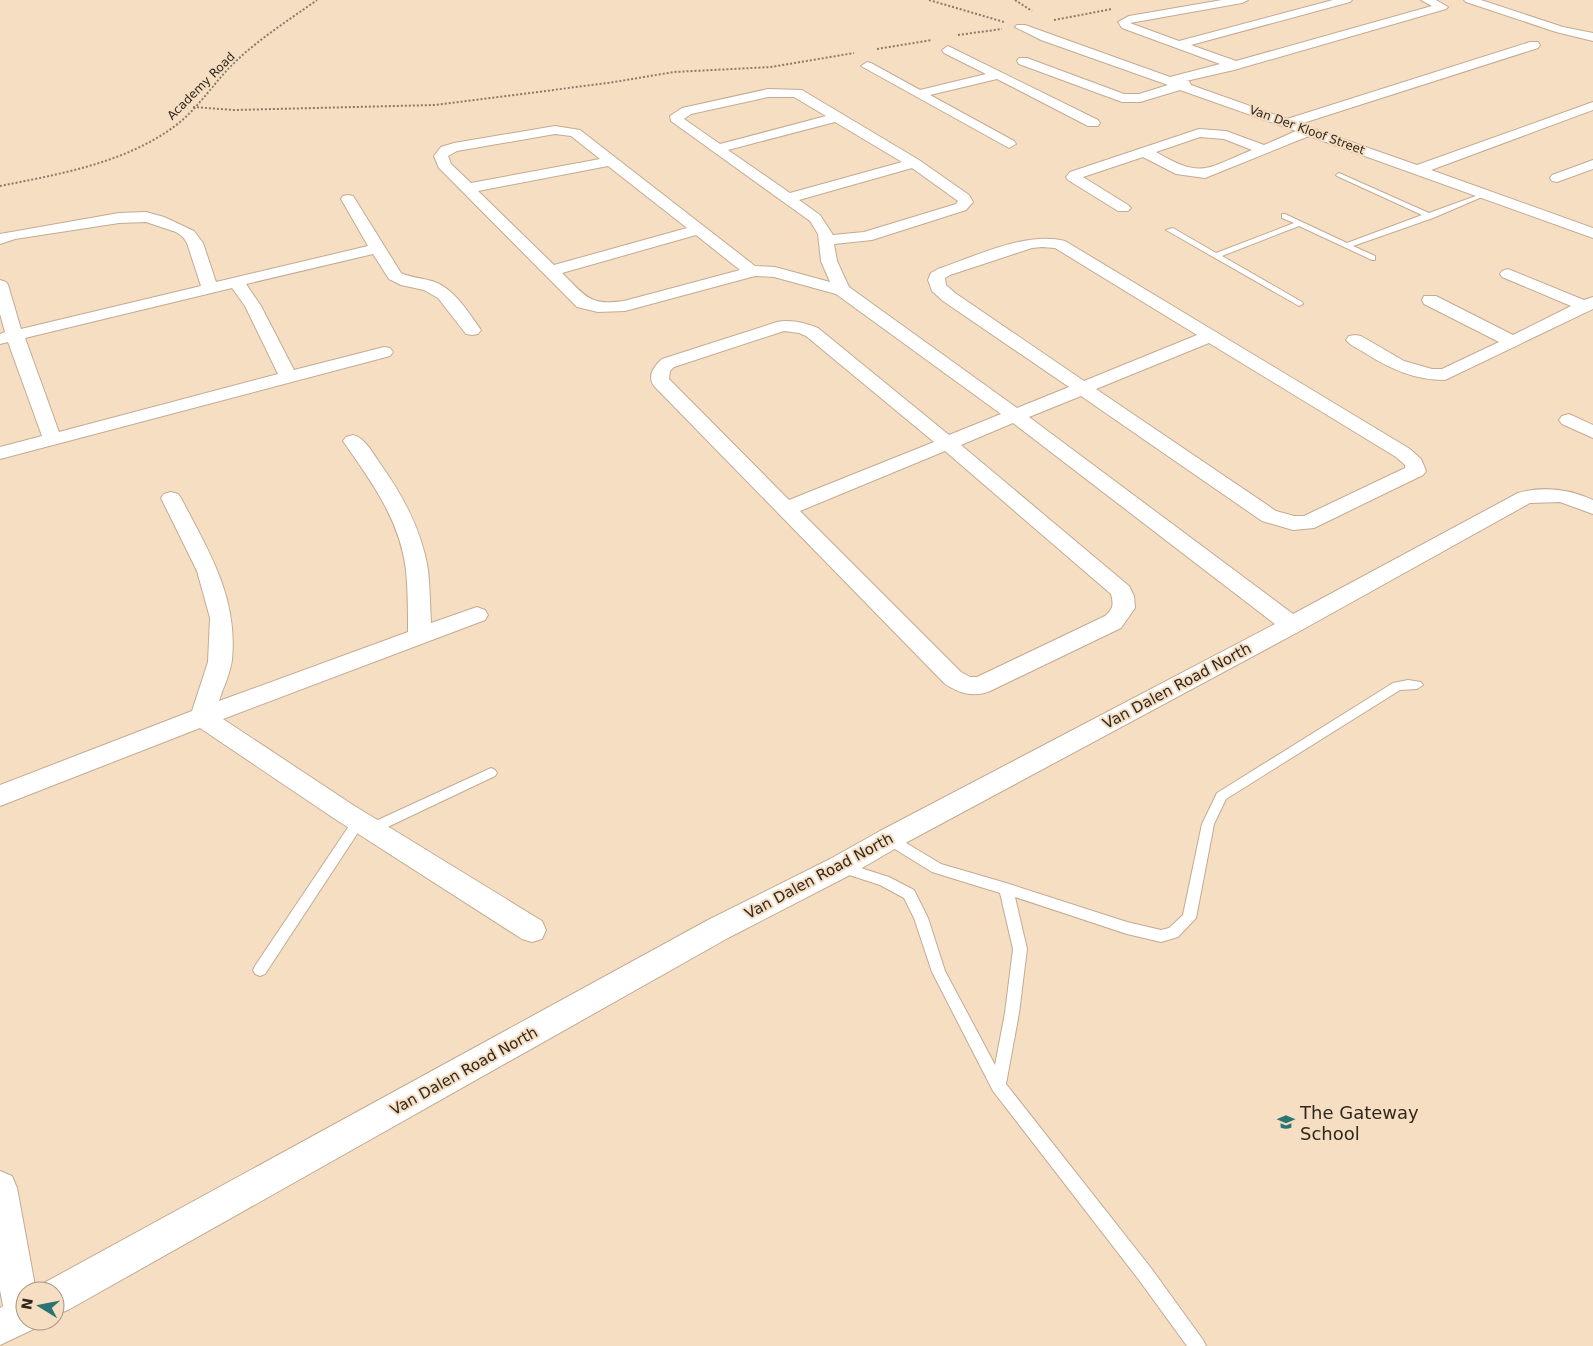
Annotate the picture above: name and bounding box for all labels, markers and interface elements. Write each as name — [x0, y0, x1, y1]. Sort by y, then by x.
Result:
street label: Academy Road — [164, 49, 238, 123]
street label: Van Der Kloof Street — [1247, 103, 1367, 158]
street label: Van Dalen Road North — [1100, 639, 1254, 733]
street label: Van Dalen Road North — [742, 829, 896, 923]
street label: Van Dalen Road North — [387, 1023, 541, 1119]
place label: The Gateway School — [1299, 1102, 1419, 1144]
school or university icon: The Gateway School — [1276, 1112, 1296, 1132]
north arrow — [15, 1281, 65, 1331]
text: N — [18, 1297, 36, 1311]

